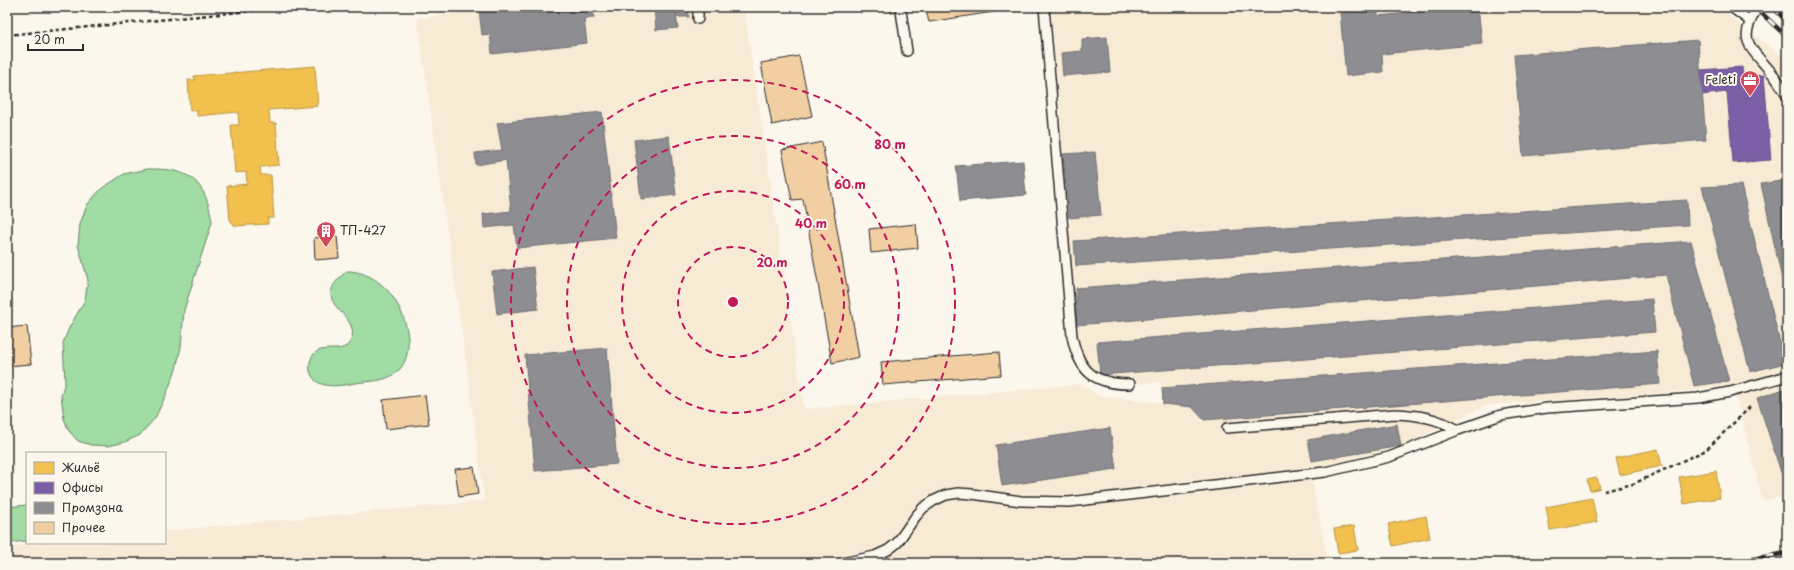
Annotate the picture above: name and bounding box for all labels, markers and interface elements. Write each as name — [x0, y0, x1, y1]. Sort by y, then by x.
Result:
scale bar — [28, 26, 83, 52]
text: 20 m — [34, 30, 65, 48]
office icon: Feleti — [1739, 69, 1761, 97]
place label: Feleti — [1705, 70, 1736, 88]
text: 80 m — [874, 135, 906, 153]
text: 60 m — [834, 175, 866, 193]
text: 40 m — [795, 214, 827, 232]
building icon: ТП-427 — [315, 220, 337, 248]
place label: ТП-427 — [340, 221, 386, 239]
text: 20 m — [756, 253, 788, 271]
centre of rings — [726, 295, 740, 309]
legend — [26, 452, 166, 544]
text: Жильё — [61, 458, 100, 476]
text: Офисы — [62, 478, 103, 496]
text: Промзона — [62, 498, 124, 516]
text: Прочее — [62, 518, 106, 536]

